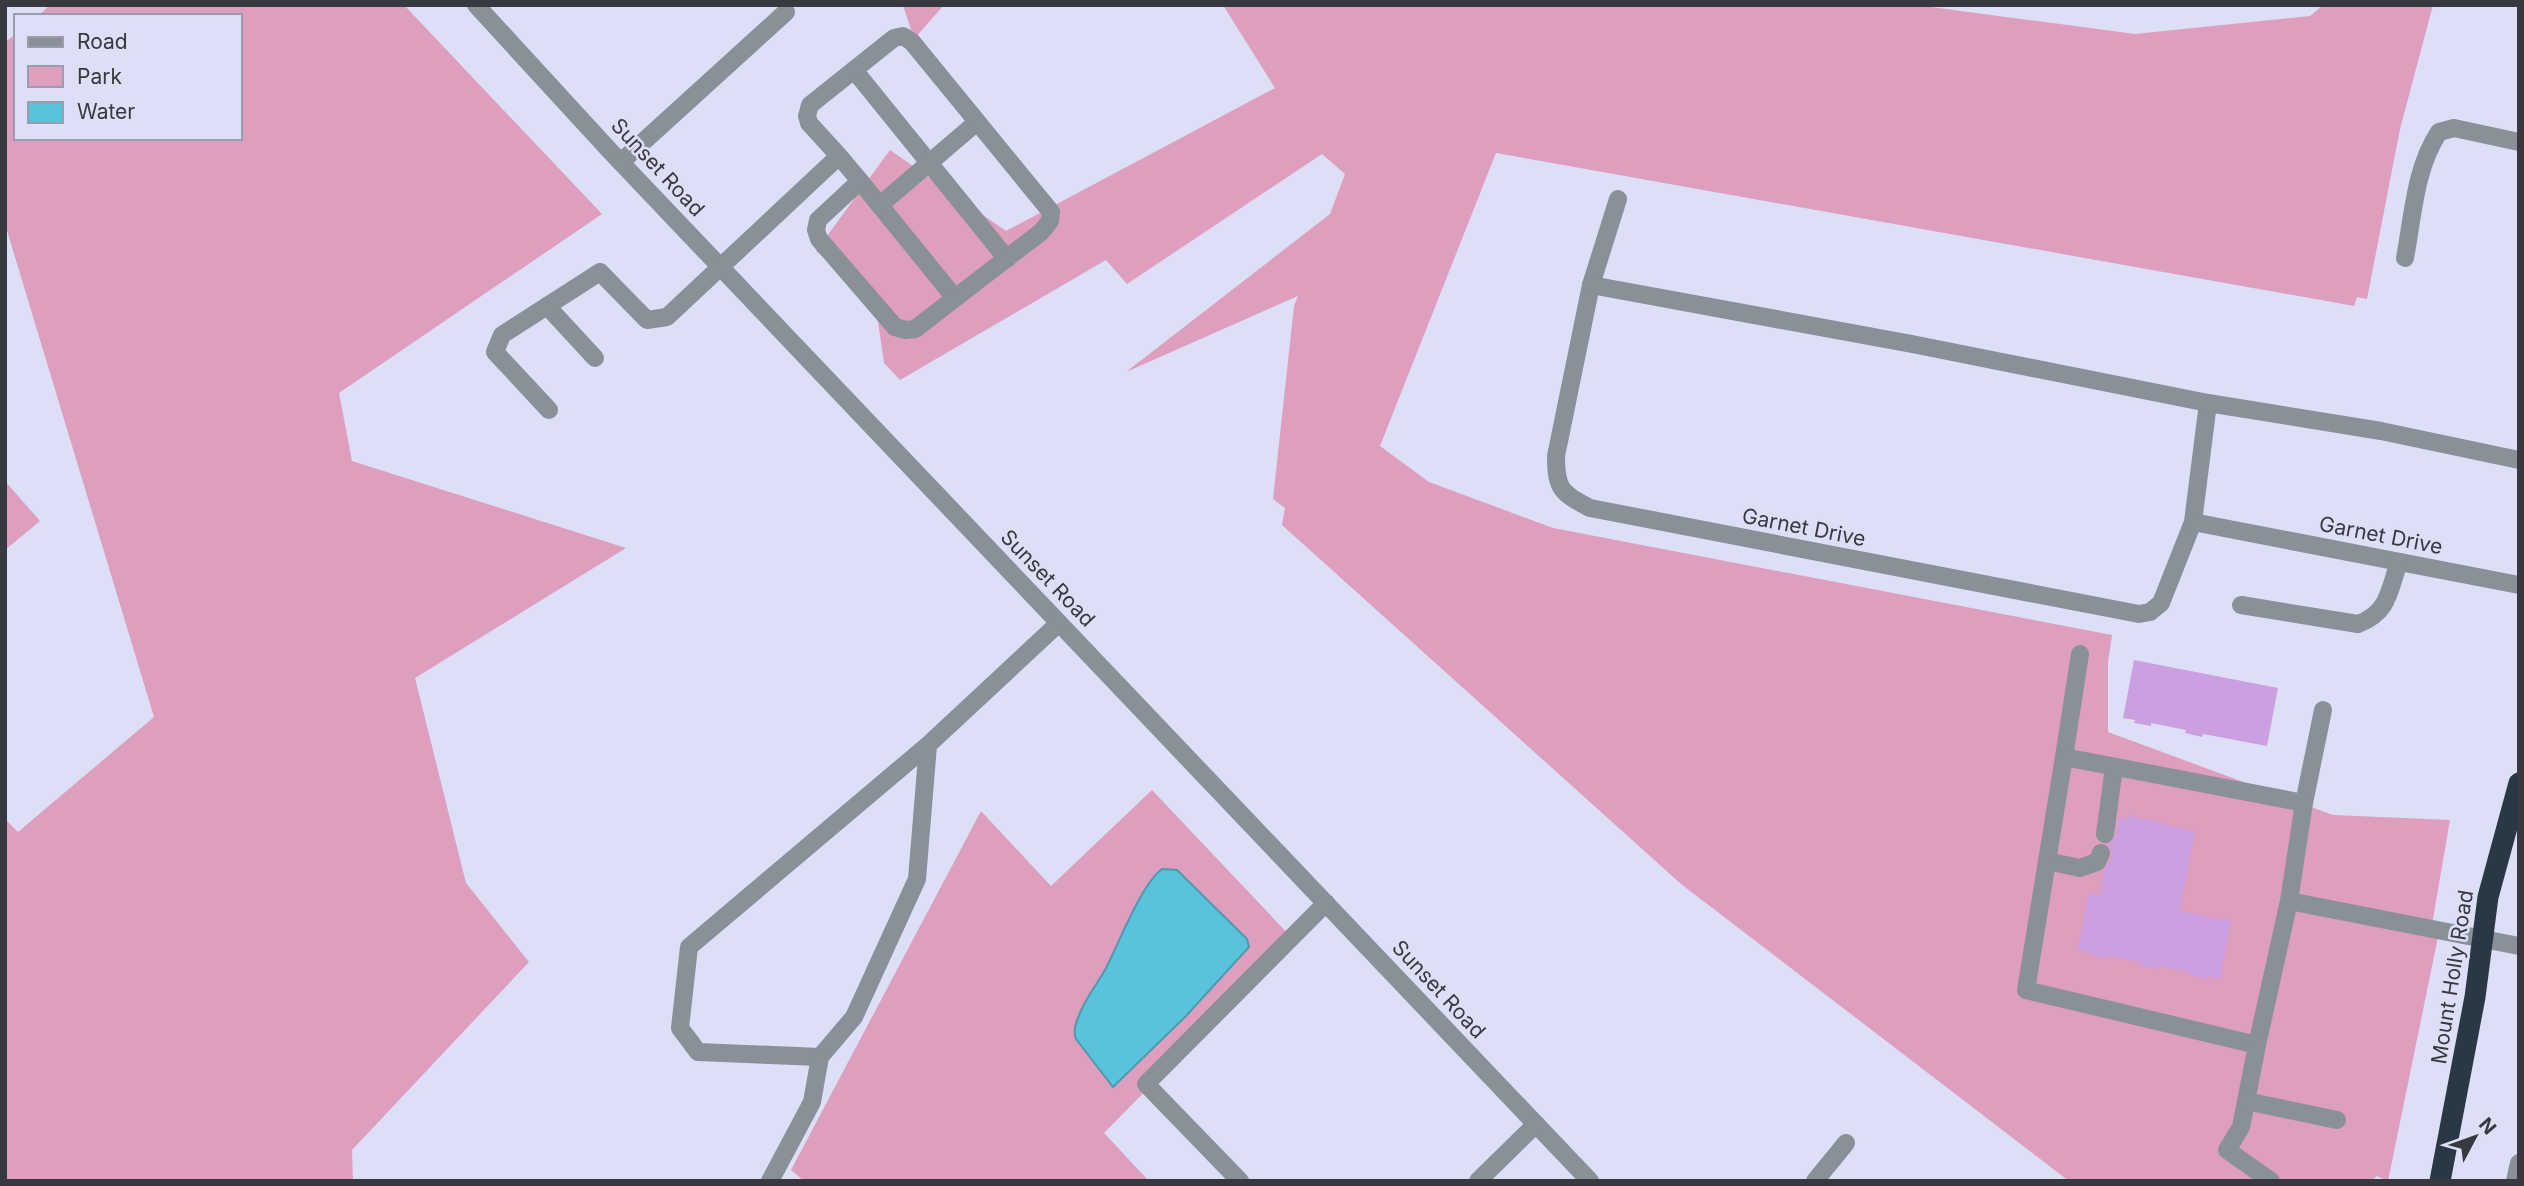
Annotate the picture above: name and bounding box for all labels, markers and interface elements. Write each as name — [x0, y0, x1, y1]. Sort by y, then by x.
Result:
legend — [14, 14, 242, 140]
text: Road — [77, 29, 128, 54]
text: Park — [77, 64, 122, 89]
text: Water — [77, 99, 135, 124]
street label: Sunset Road — [606, 113, 710, 221]
street label: Garnet Drive — [1740, 503, 1868, 551]
street label: Garnet Drive — [2317, 511, 2445, 559]
street label: Sunset Road — [996, 524, 1100, 632]
street label: Mount Holly Road — [2426, 888, 2478, 1066]
street label: Sunset Road — [1387, 935, 1491, 1043]
north arrow — [2440, 1102, 2510, 1172]
text: N — [2474, 1113, 2501, 1139]

